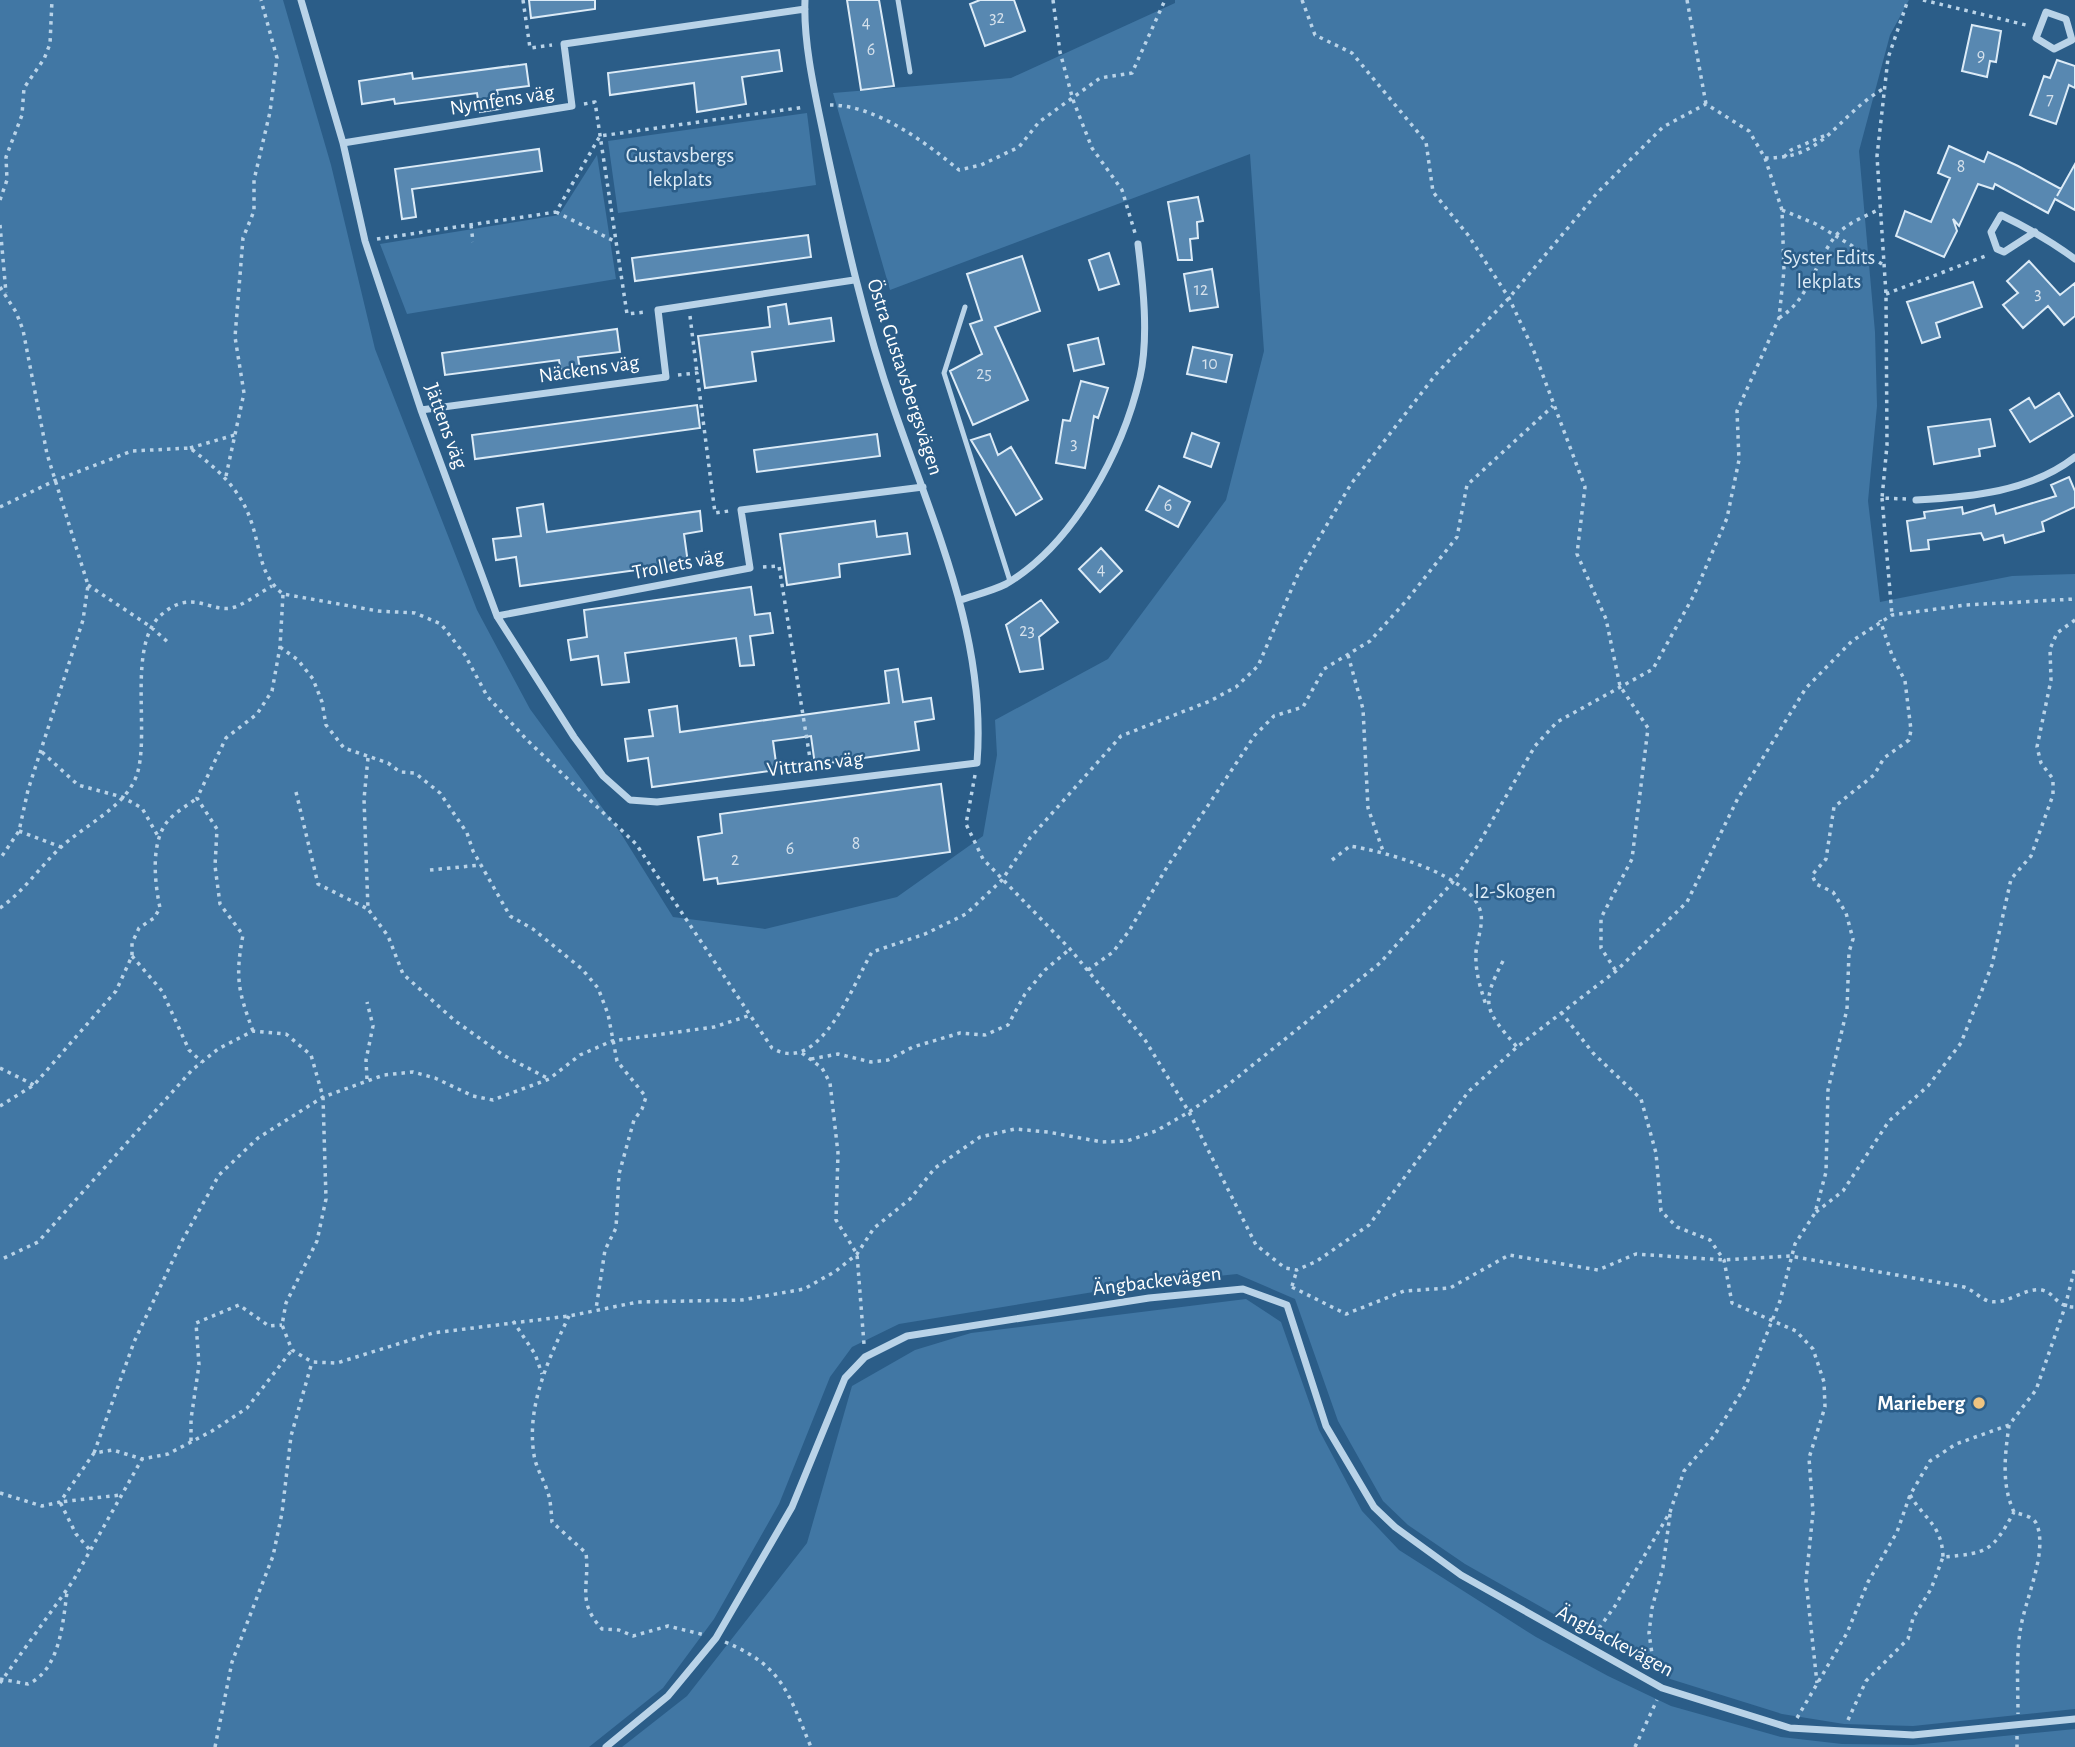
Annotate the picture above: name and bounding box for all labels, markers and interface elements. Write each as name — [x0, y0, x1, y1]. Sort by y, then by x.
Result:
house number: 32 — [989, 9, 1005, 27]
house number: 4 — [862, 14, 871, 32]
house number: 6 — [867, 41, 875, 59]
house number: 9 — [1977, 47, 1985, 65]
street label: Nymfens väg — [448, 81, 556, 119]
house number: 7 — [2046, 91, 2054, 109]
park label: Gustavsbergs lekplats — [626, 145, 734, 190]
house number: 8 — [1957, 158, 1965, 176]
park label: Syster Edits lekplats — [1783, 247, 1875, 292]
street label: Östra Gustavsbergsvägen — [863, 276, 948, 478]
house number: 12 — [1194, 281, 1208, 299]
house number: 3 — [2034, 285, 2042, 303]
street label: Näckens väg — [537, 351, 641, 386]
house number: 10 — [1202, 355, 1218, 373]
house number: 25 — [976, 365, 992, 383]
street label: Jättens väg — [421, 381, 471, 472]
house number: 3 — [1070, 435, 1078, 453]
house number: 6 — [1164, 497, 1172, 515]
street label: Trollets väg — [631, 545, 726, 583]
house number: 4 — [1097, 561, 1106, 579]
house number: 23 — [1019, 622, 1035, 640]
street label: Vittrans väg — [766, 748, 865, 780]
house number: 8 — [852, 835, 860, 853]
house number: 6 — [786, 840, 794, 858]
house number: 2 — [731, 851, 739, 869]
park label: I2-Skogen — [1474, 881, 1556, 902]
street label: Ängbackevägen — [1091, 1262, 1223, 1299]
place label: Marieberg — [1877, 1393, 1965, 1414]
marker: Marieberg — [1971, 1395, 1987, 1411]
street label: Ängbackevägen — [1553, 1600, 1678, 1681]

